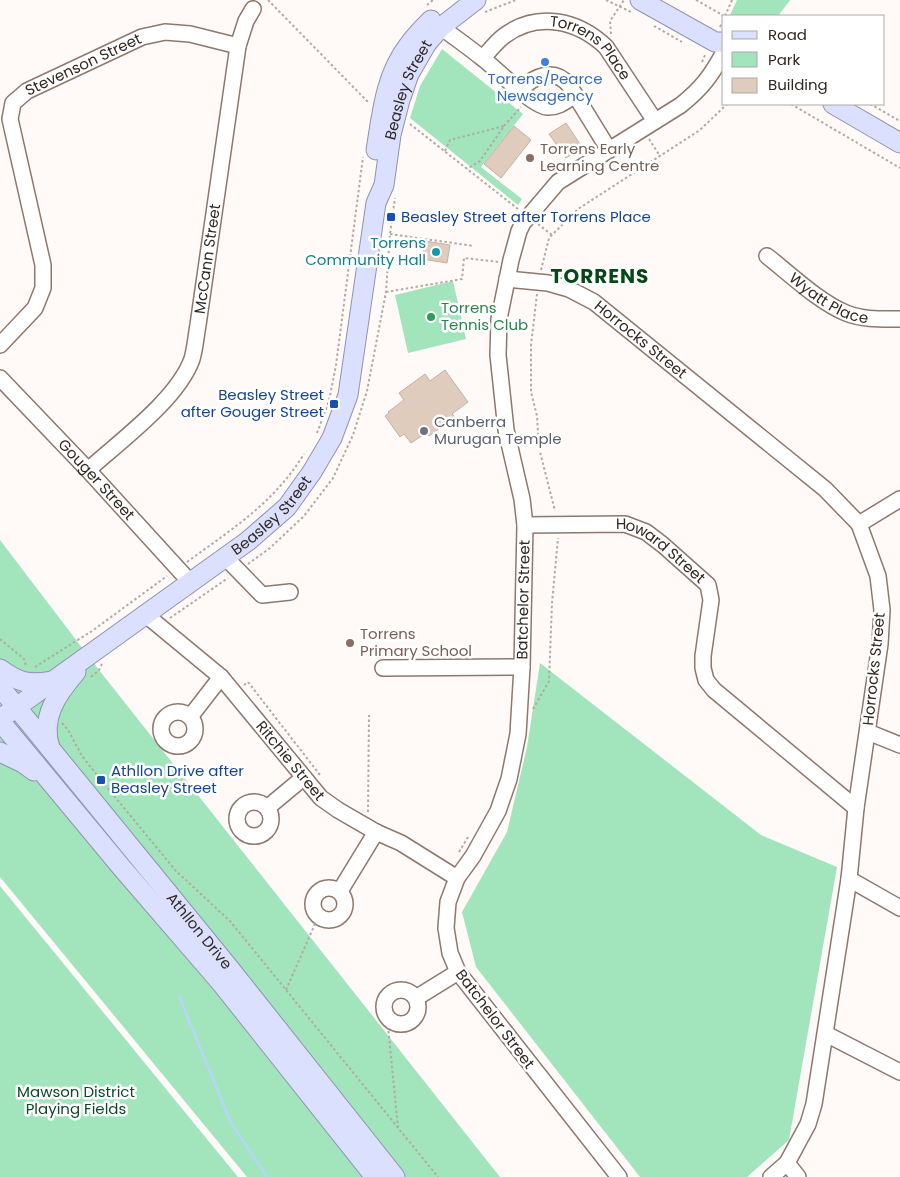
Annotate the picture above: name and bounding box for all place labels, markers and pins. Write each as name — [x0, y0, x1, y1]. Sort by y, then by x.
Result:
marker: Torrens/Pearce Newsagency — [539, 56, 551, 68]
place label: Torrens/Pearce Newsagency — [488, 68, 602, 106]
place label: Torrens Early Learning Centre — [540, 138, 659, 176]
marker: Torrens Early Learning Centre — [524, 152, 536, 164]
place label: Beasley Street after Torrens Place — [401, 206, 651, 227]
marker: Beasley Street after Torrens Place — [385, 211, 397, 223]
place label: Torrens Community Hall — [305, 232, 426, 270]
marker: Torrens Community Hall — [430, 246, 442, 258]
place label: Torrens Tennis Club — [441, 297, 528, 335]
marker: Torrens Tennis Club — [425, 311, 437, 323]
place label: Beasley Street after Gouger Street — [181, 384, 324, 422]
marker: Beasley Street after Gouger Street — [328, 398, 340, 410]
place label: Canberra Murugan Temple — [434, 411, 562, 449]
marker: Canberra Murugan Temple — [418, 425, 430, 437]
place label: Torrens Primary School — [360, 623, 472, 661]
marker: Torrens Primary School — [344, 637, 356, 649]
place label: Athllon Drive after Beasley Street — [111, 760, 244, 798]
marker: Athllon Drive after Beasley Street — [95, 774, 107, 786]

